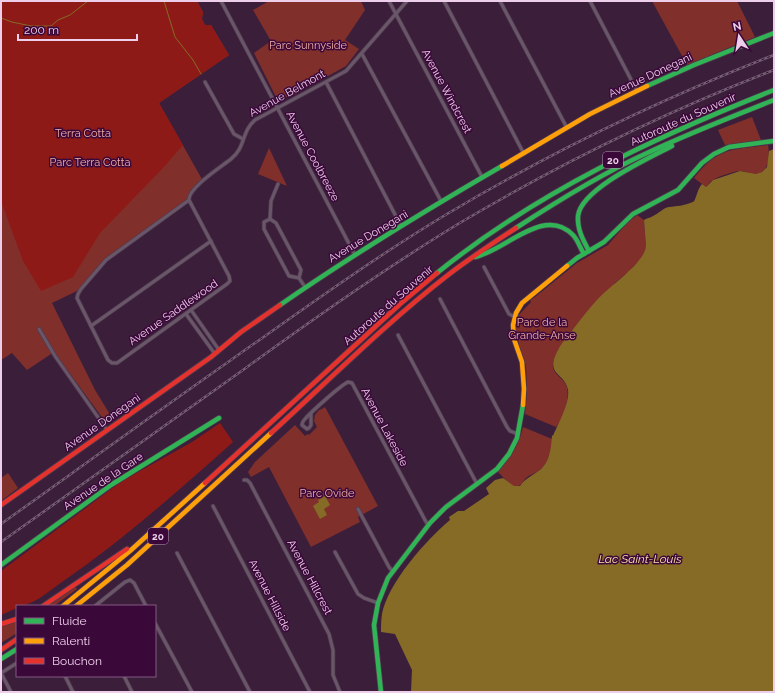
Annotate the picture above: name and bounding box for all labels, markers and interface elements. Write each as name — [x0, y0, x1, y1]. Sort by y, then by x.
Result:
scale bar — [18, 16, 137, 42]
north arrow — [719, 16, 759, 56]
text: N — [732, 19, 742, 34]
text: 200 m — [24, 23, 59, 37]
park label: Parc Sunnyside — [269, 39, 348, 52]
street label: Avenue Windcrest — [419, 47, 474, 136]
street label: Avenue Donegani — [607, 50, 694, 100]
street label: Avenue Belmont — [247, 67, 328, 120]
street label: Autoroute du Souvenir — [628, 90, 738, 149]
street label: Avenue Coolbreeze — [283, 109, 342, 204]
park label: Terra Cotta — [55, 127, 111, 140]
road number: 20 — [603, 152, 623, 168]
park label: Parc Terra Cotta — [50, 156, 130, 169]
street label: Avenue Donegani — [326, 208, 410, 265]
street label: Autoroute du Souvenir — [341, 263, 436, 348]
street label: Avenue Saddlewood — [126, 277, 220, 348]
park label: Parc de la Grande-Anse — [508, 316, 576, 342]
street label: Avenue Lakeside — [358, 386, 411, 469]
street label: Avenue Donegani — [62, 391, 143, 454]
street label: Avenue de la Gare — [61, 450, 146, 513]
park label: Parc Ovide — [299, 487, 355, 500]
road number: 20 — [148, 528, 168, 544]
street label: Avenue Hillcrest — [284, 537, 335, 617]
water label: Lac Saint-Louis — [598, 552, 682, 566]
street label: Avenue Hillside — [246, 557, 294, 634]
legend — [16, 605, 156, 677]
text: Fluide — [52, 614, 87, 628]
text: Ralenti — [52, 634, 90, 648]
text: Bouchon — [52, 654, 102, 668]

